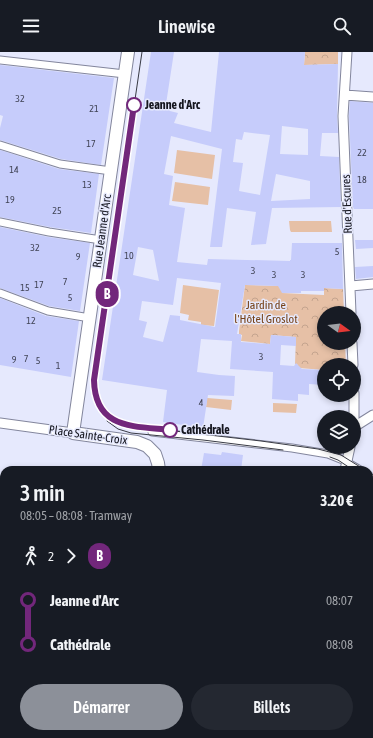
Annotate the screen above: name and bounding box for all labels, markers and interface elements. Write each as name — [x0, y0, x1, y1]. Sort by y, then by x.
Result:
icon: menu — [20, 15, 42, 37]
icon: search — [331, 15, 353, 37]
text: Linewise — [158, 16, 215, 37]
house number: 32 — [15, 93, 25, 104]
marker: Jeanne d'Arc — [126, 97, 142, 113]
place label: Jeanne d'Arc — [144, 98, 201, 112]
house number: 21 — [89, 103, 99, 114]
house number: 17 — [86, 138, 96, 149]
house number: 22 — [357, 147, 367, 158]
house number: 14 — [9, 164, 19, 175]
street label: Rue d'Escures — [339, 174, 355, 234]
house number: 18 — [357, 174, 367, 185]
house number: 13 — [82, 179, 92, 190]
street label: Rue Jeanne d'Arc — [90, 193, 114, 269]
house number: 19 — [5, 194, 15, 205]
house number: 25 — [52, 205, 62, 216]
house number: 32 — [30, 242, 40, 253]
house number: 5 — [335, 246, 340, 257]
house number: 10 — [124, 250, 134, 261]
house number: 9 — [76, 251, 81, 262]
house number: 3 — [251, 265, 256, 276]
house number: 3 — [272, 269, 277, 280]
house number: 3 — [301, 269, 306, 280]
house number: 7 — [63, 276, 68, 287]
house number: 17 — [34, 279, 44, 290]
line badge: B — [94, 281, 120, 307]
house number: 15 — [20, 282, 30, 293]
text: B — [104, 286, 110, 302]
house number: 5 — [68, 292, 73, 303]
park label: Jardin de l'Hôtel Groslot — [234, 298, 298, 326]
north arrow — [317, 306, 361, 350]
map controls — [317, 306, 361, 454]
house number: 12 — [26, 315, 36, 326]
house number: 3 — [259, 351, 264, 362]
house number: 7 — [24, 353, 29, 364]
house number: 9 — [12, 354, 17, 365]
house number: 5 — [36, 355, 41, 366]
button: locate — [317, 358, 361, 402]
house number: 1 — [56, 360, 61, 371]
house number: 4 — [199, 397, 204, 408]
button: layers — [317, 410, 361, 454]
marker: Cathédrale — [162, 422, 178, 438]
street label: Place Sainte-Croix — [48, 423, 128, 447]
place label: Cathédrale — [181, 423, 230, 437]
text: 3 min — [20, 480, 65, 506]
text: 3.20 € — [320, 492, 353, 509]
text: 08:05 – 08:08 · Tramway — [20, 508, 132, 523]
icon: walk — [20, 545, 42, 567]
icon: forward — [60, 545, 82, 567]
text: B — [96, 548, 103, 564]
text: 2 — [48, 549, 54, 564]
text: Jeanne d'Arc — [50, 592, 119, 609]
text: 08:07 — [326, 593, 353, 608]
text: Cathédrale — [50, 636, 111, 653]
text: 08:08 — [326, 637, 353, 652]
button: Démarrer — [20, 684, 183, 730]
button: Billets — [191, 684, 353, 730]

